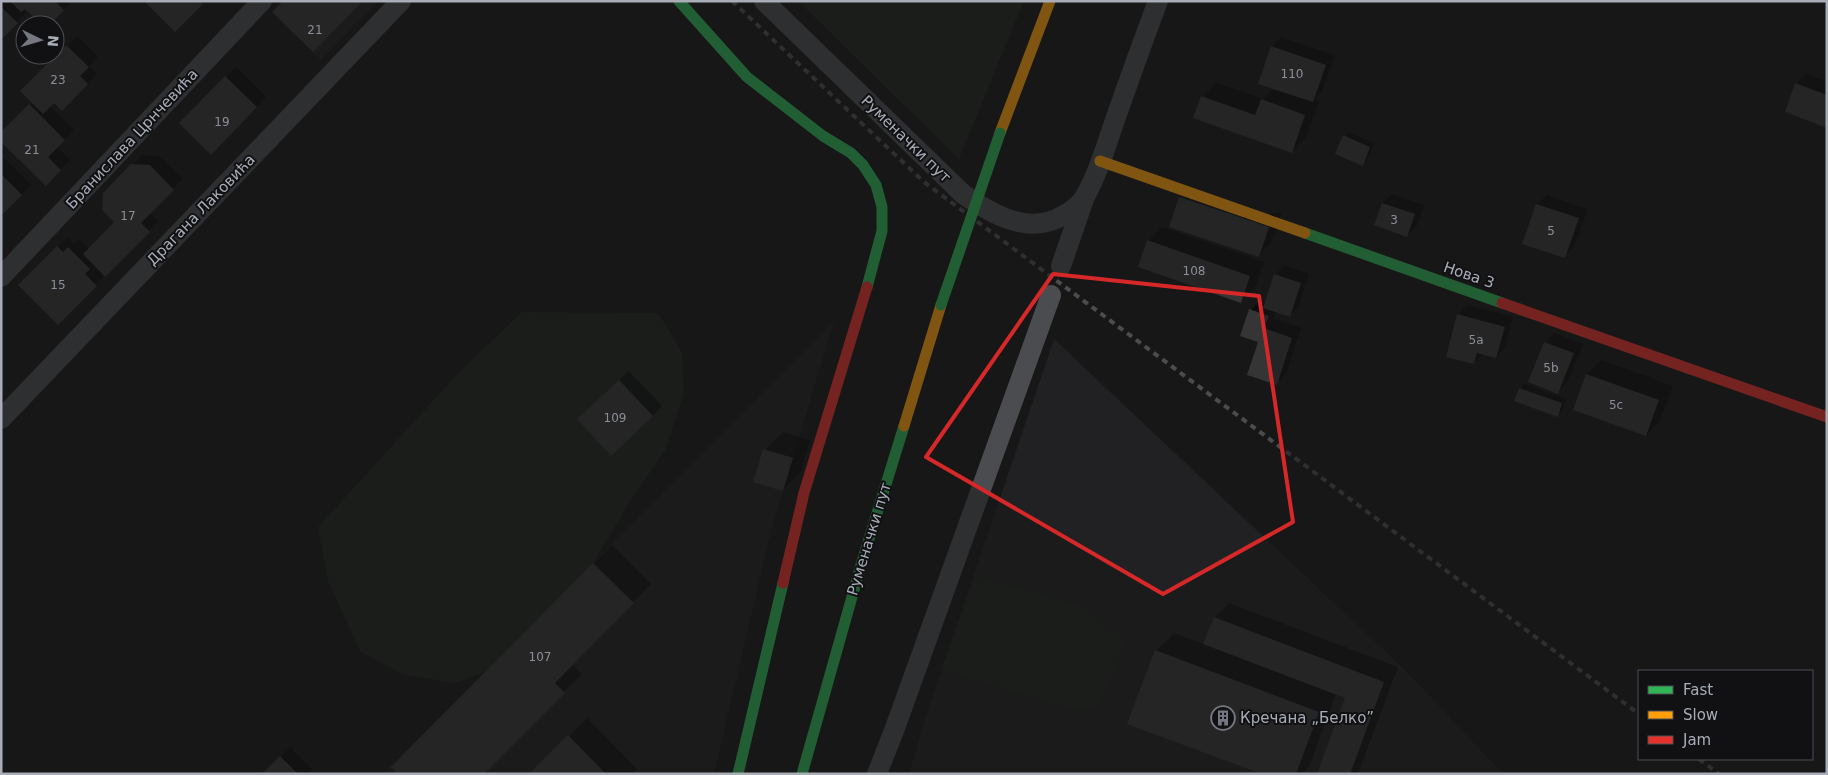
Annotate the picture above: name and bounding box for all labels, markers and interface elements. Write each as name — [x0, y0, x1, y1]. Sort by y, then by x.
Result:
north arrow — [15, 15, 65, 65]
house number: 21 — [307, 23, 323, 37]
text: N — [44, 35, 61, 48]
street label: Бранислава Црнчевића — [62, 65, 202, 213]
house number: 110 — [1281, 67, 1303, 81]
house number: 23 — [50, 73, 66, 87]
street label: Руменачки пут — [858, 92, 955, 186]
house number: 19 — [214, 115, 230, 129]
house number: 21 — [24, 143, 40, 157]
street label: Драгана Лаковића — [143, 151, 259, 269]
house number: 17 — [120, 209, 136, 223]
house number: 3 — [1390, 213, 1398, 227]
house number: 5 — [1547, 224, 1555, 238]
street label: Нова 3 — [1441, 258, 1497, 292]
house number: 108 — [1183, 264, 1205, 278]
house number: 15 — [50, 278, 66, 292]
house number: 5a — [1469, 333, 1484, 347]
house number: 5b — [1543, 361, 1559, 375]
house number: 5c — [1609, 398, 1623, 412]
house number: 109 — [604, 411, 626, 425]
street label: Руменачки пут — [843, 480, 895, 598]
house number: 107 — [529, 650, 551, 664]
legend — [1638, 670, 1813, 760]
text: Fast — [1683, 681, 1713, 699]
building icon: Кречана „Белко” — [1210, 705, 1236, 731]
text: Slow — [1683, 706, 1718, 724]
place label: Кречана „Белко” — [1240, 709, 1374, 727]
text: Jam — [1682, 731, 1711, 749]

